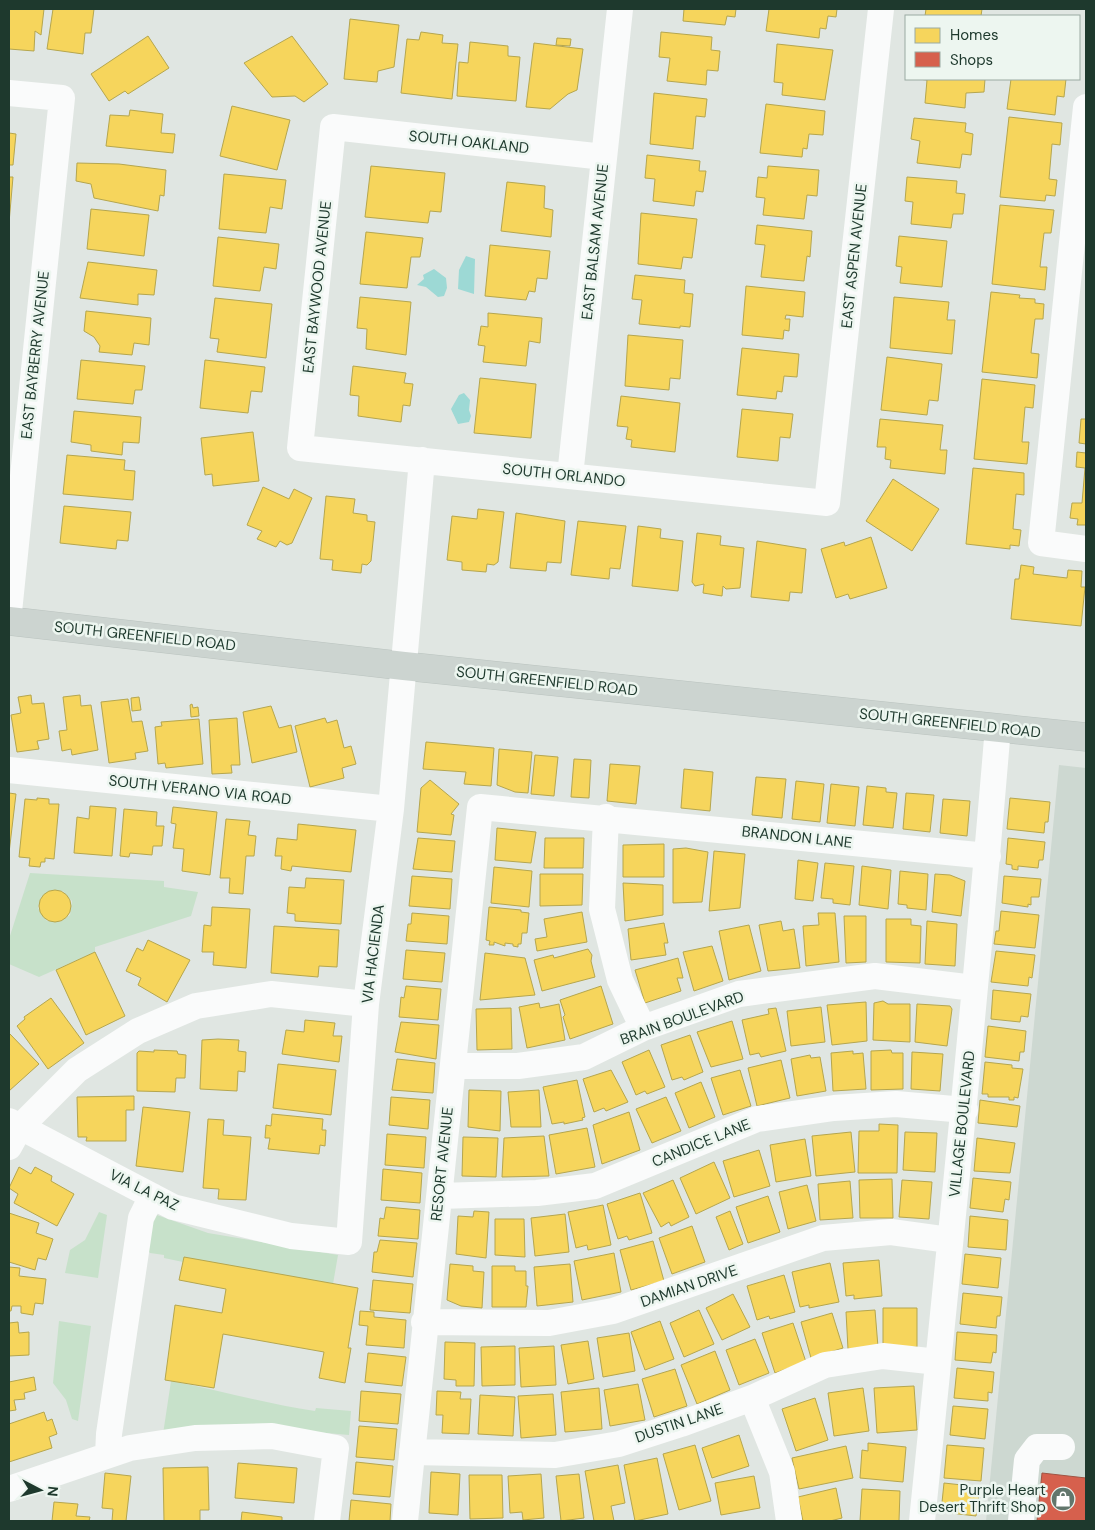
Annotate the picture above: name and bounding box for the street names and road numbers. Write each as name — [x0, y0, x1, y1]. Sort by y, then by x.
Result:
street label: SOUTH OAKLAND — [408, 126, 530, 158]
street label: EAST BALSAM AVENUE — [577, 163, 613, 321]
street label: EAST ASPEN AVENUE — [836, 183, 872, 329]
street label: EAST BAYWOOD AVENUE — [298, 200, 336, 374]
street label: EAST BAYBERRY AVENUE — [16, 270, 54, 440]
street label: SOUTH ORLANDO — [502, 459, 626, 491]
street label: SOUTH GREENFIELD ROAD — [53, 617, 237, 655]
street label: SOUTH GREENFIELD ROAD — [455, 662, 639, 700]
street label: SOUTH GREENFIELD ROAD — [858, 704, 1042, 742]
street label: SOUTH VERANO VIA ROAD — [108, 770, 292, 810]
street label: BRANDON LANE — [741, 821, 853, 853]
street label: VIA HACIENDA — [357, 903, 389, 1005]
street label: BRAIN BOULEVARD — [617, 986, 747, 1050]
street label: VILLAGE BOULEVARD — [944, 1050, 980, 1198]
street label: RESORT AVENUE — [426, 1106, 458, 1222]
street label: CANDICE LANE — [649, 1114, 753, 1172]
street label: VIA LA PAZ — [106, 1165, 182, 1215]
street label: DAMIAN DRIVE — [638, 1260, 740, 1312]
street label: DUSTIN LANE — [632, 1399, 726, 1447]

